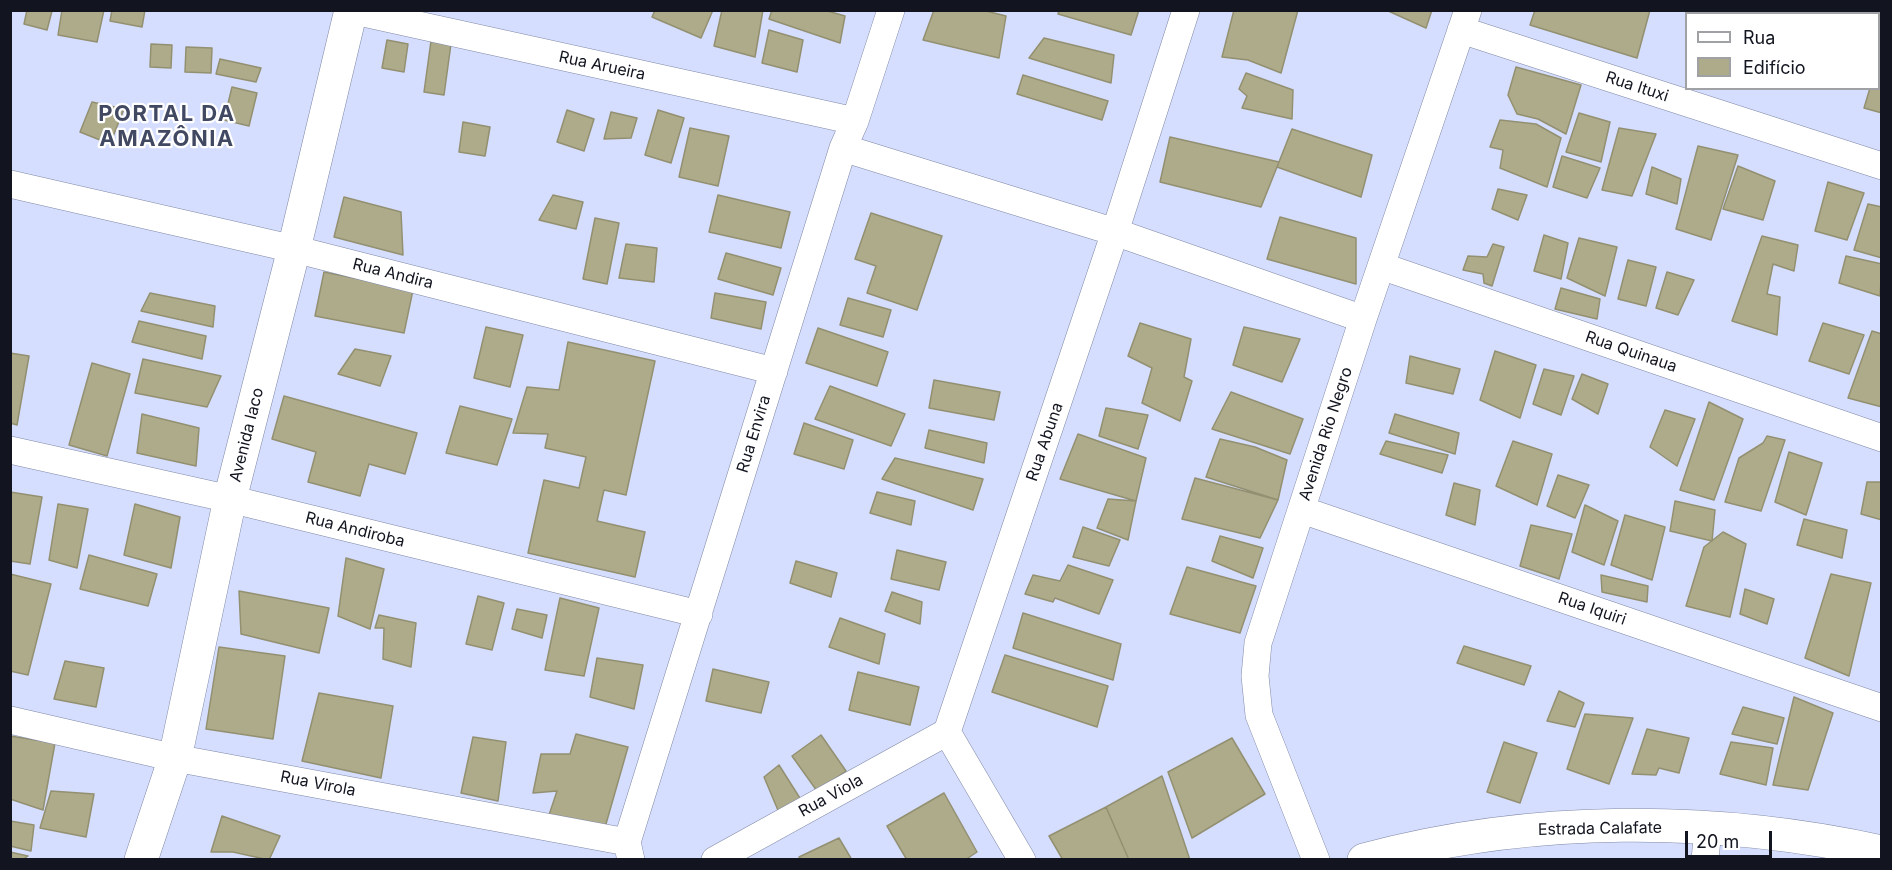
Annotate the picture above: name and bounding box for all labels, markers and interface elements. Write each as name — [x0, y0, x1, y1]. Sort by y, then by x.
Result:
legend — [1685, 12, 1880, 90]
text: Rua — [1743, 27, 1775, 48]
street label: Rua Arueira — [557, 47, 647, 85]
text: Edifício — [1743, 57, 1806, 78]
street label: Rua Ituxi — [1603, 68, 1671, 106]
district label: PORTAL DA AMAZÔNIA — [98, 101, 236, 152]
street label: Rua Andira — [351, 255, 435, 293]
street label: Rua Quinaua — [1583, 327, 1679, 377]
street label: Avenida Rio Negro — [1295, 365, 1357, 503]
street label: Avenida Iaco — [226, 386, 268, 484]
street label: Rua Envira — [733, 393, 775, 475]
street label: Rua Abuna — [1023, 400, 1067, 484]
street label: Rua Andiroba — [303, 508, 407, 552]
street label: Rua Iquiri — [1555, 588, 1629, 630]
street label: Rua Virola — [279, 767, 357, 801]
street label: Rua Viola — [795, 770, 867, 822]
street label: Estrada Calafate — [1538, 818, 1662, 840]
scale bar — [1688, 819, 1775, 857]
text: 20 m — [1696, 831, 1739, 852]

